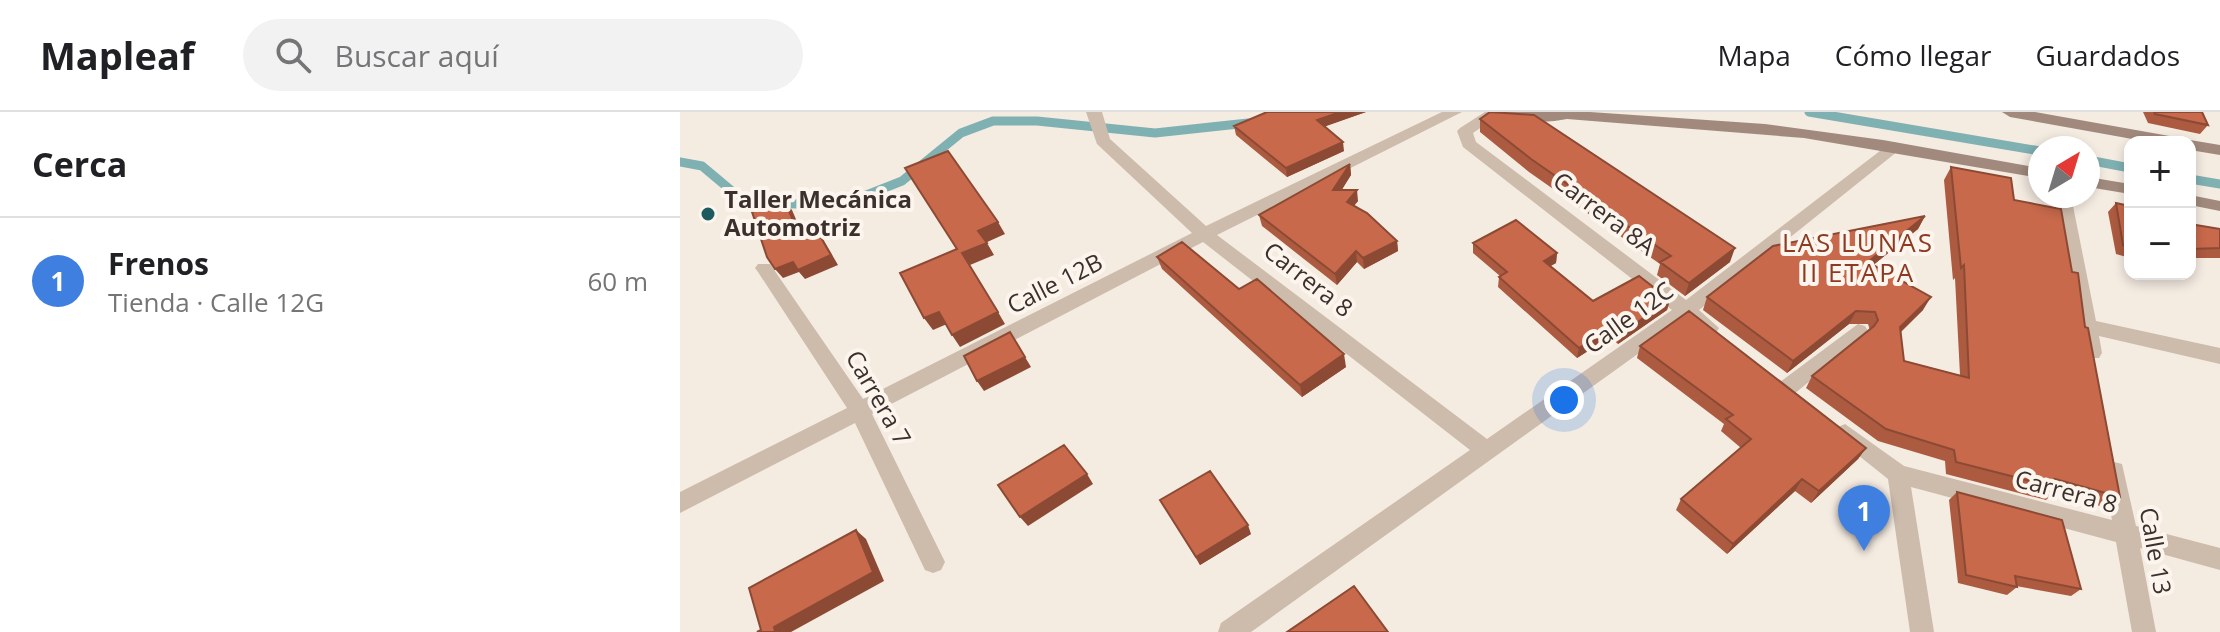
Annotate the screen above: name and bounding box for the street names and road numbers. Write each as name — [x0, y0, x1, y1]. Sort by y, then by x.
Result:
street label: Carrera 8A — [1547, 164, 1663, 263]
street label: Carrera 8 — [1258, 234, 1360, 324]
street label: Calle 12B — [1001, 245, 1108, 321]
street label: Calle 12C — [1577, 273, 1679, 360]
street label: Carrera 7 — [839, 344, 920, 451]
street label: Carrera 8 — [2012, 461, 2121, 520]
street label: Calle 13 — [2133, 505, 2180, 597]

